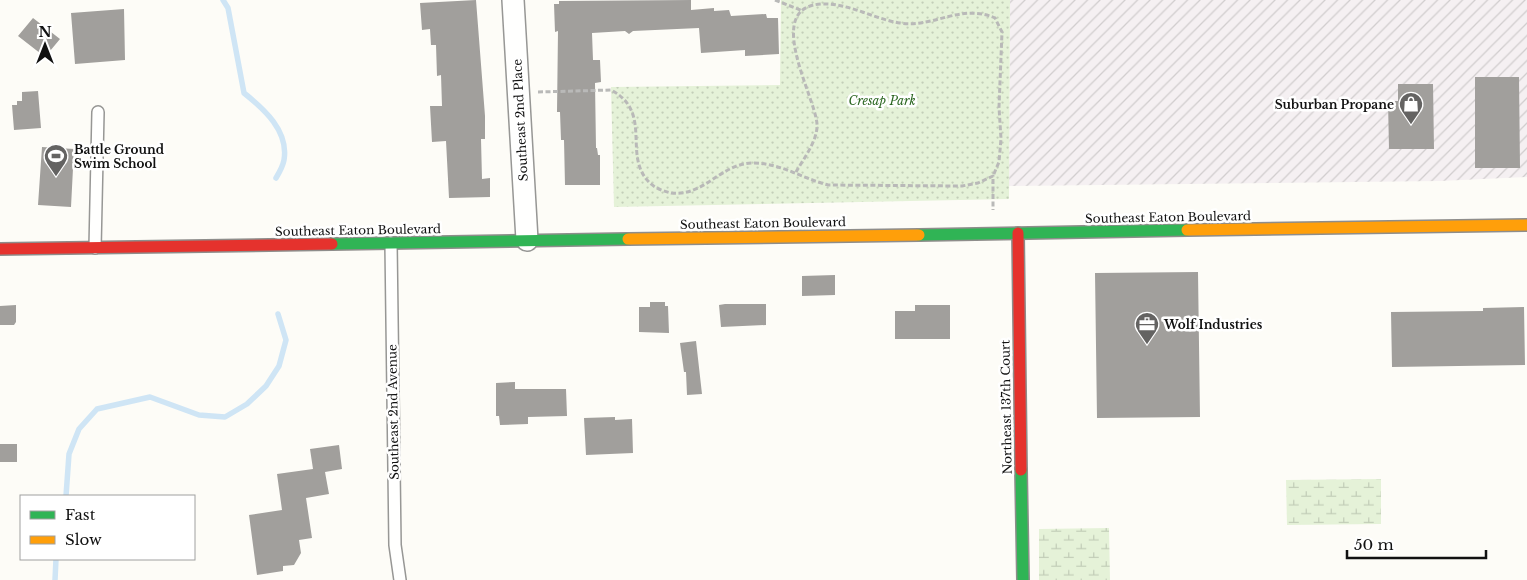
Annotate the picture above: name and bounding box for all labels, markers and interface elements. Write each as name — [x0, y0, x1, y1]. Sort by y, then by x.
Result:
north arrow — [20, 20, 70, 70]
text: N — [38, 23, 52, 41]
street label: Southeast 2nd Place — [509, 58, 531, 182]
shop icon: Suburban Propane — [1398, 91, 1424, 125]
park label: Cresap Park — [848, 93, 916, 108]
place label: Suburban Propane — [1275, 97, 1394, 112]
place label: Battle Ground Swim School — [74, 142, 165, 171]
sports icon: Battle Ground Swim School — [43, 143, 69, 177]
street label: Southeast Eaton Boulevard — [1085, 208, 1251, 226]
street label: Southeast Eaton Boulevard — [680, 214, 846, 232]
street label: Southeast Eaton Boulevard — [275, 221, 441, 239]
office icon: Wolf Industries — [1134, 311, 1160, 345]
place label: Wolf Industries — [1163, 317, 1263, 332]
street label: Northeast 137th Court — [997, 339, 1015, 474]
street label: Southeast 2nd Avenue — [384, 344, 402, 480]
legend — [20, 495, 195, 560]
text: Fast — [65, 505, 96, 524]
scale bar — [1347, 528, 1486, 560]
text: Slow — [65, 530, 102, 549]
text: 50 m — [1354, 535, 1394, 554]

